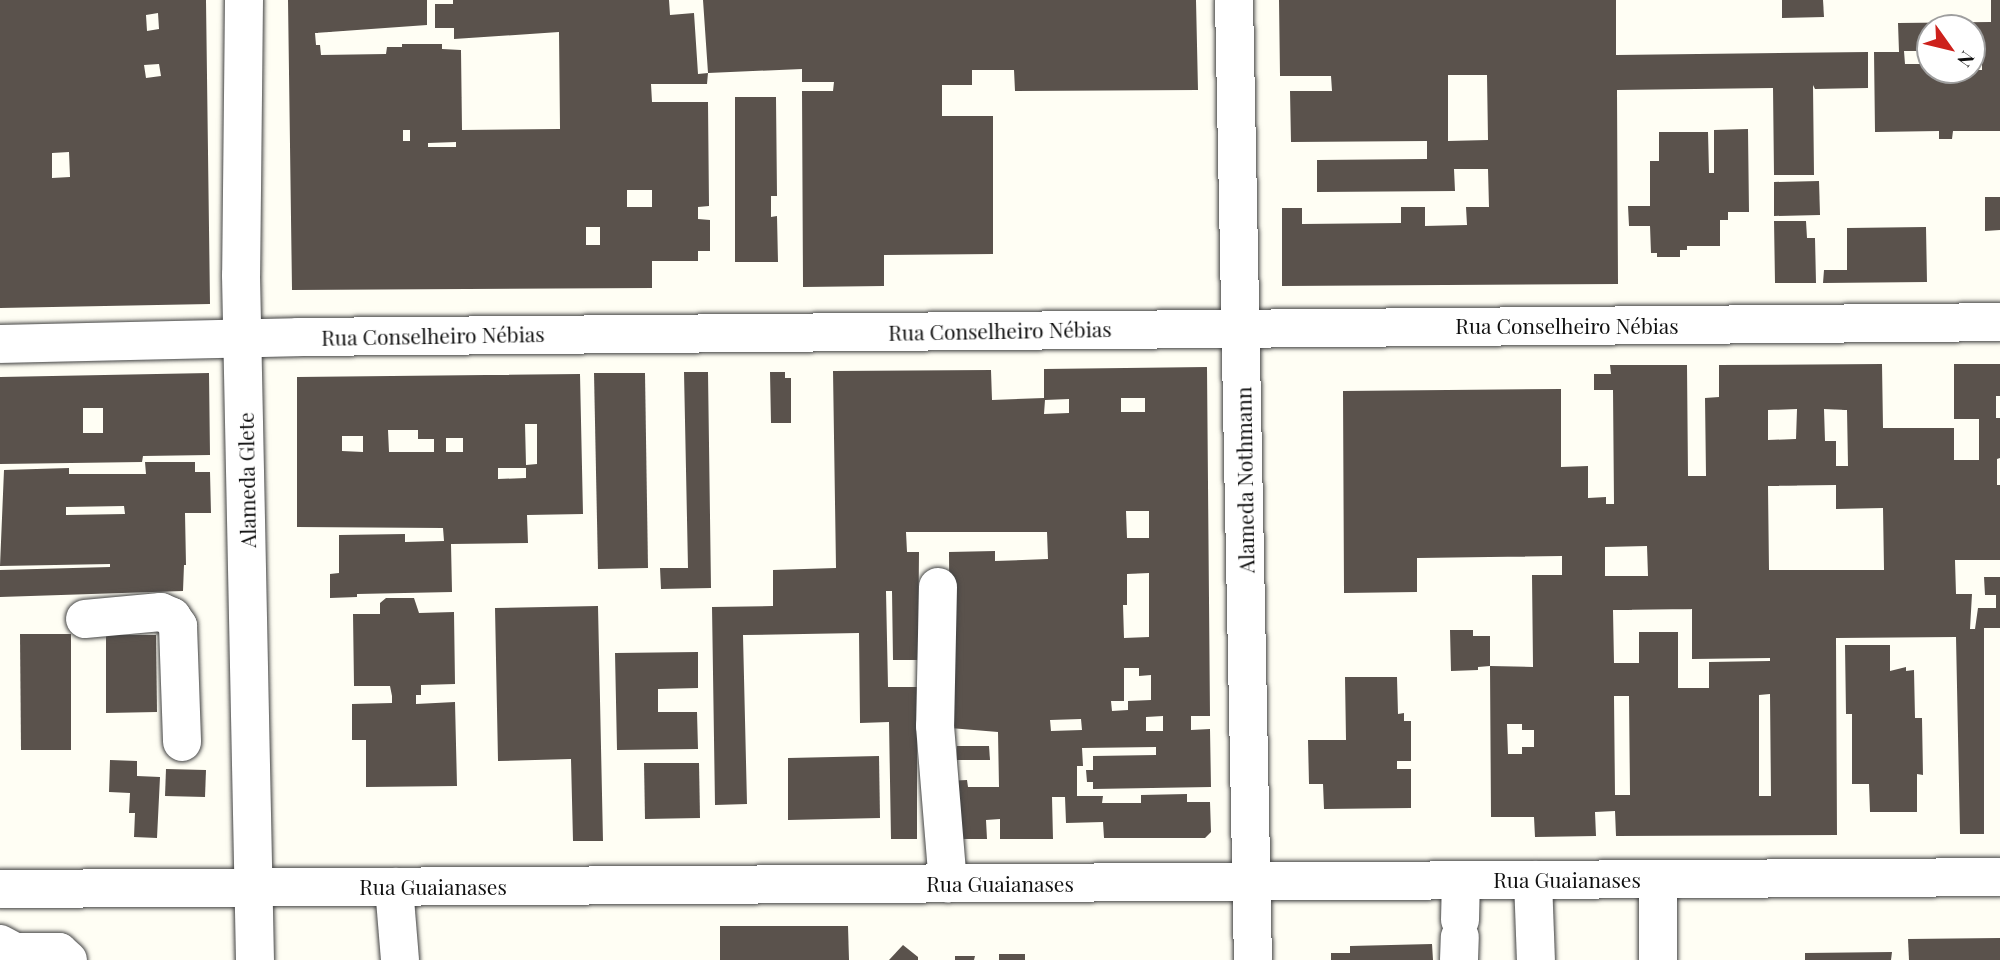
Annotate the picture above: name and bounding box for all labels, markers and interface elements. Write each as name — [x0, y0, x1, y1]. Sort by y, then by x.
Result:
north arrow — [1916, 14, 1986, 84]
text: N — [1952, 47, 1981, 73]
street label: Rua Conselheiro Nébias — [1455, 312, 1679, 338]
street label: Rua Conselheiro Nébias — [888, 315, 1112, 345]
street label: Rua Conselheiro Nébias — [321, 320, 545, 350]
street label: Alameda Nothmann — [1230, 386, 1258, 574]
street label: Alameda Glete — [232, 412, 260, 548]
street label: Rua Guaianases — [1493, 866, 1641, 892]
street label: Rua Guaianases — [926, 870, 1074, 896]
street label: Rua Guaianases — [359, 873, 507, 899]

